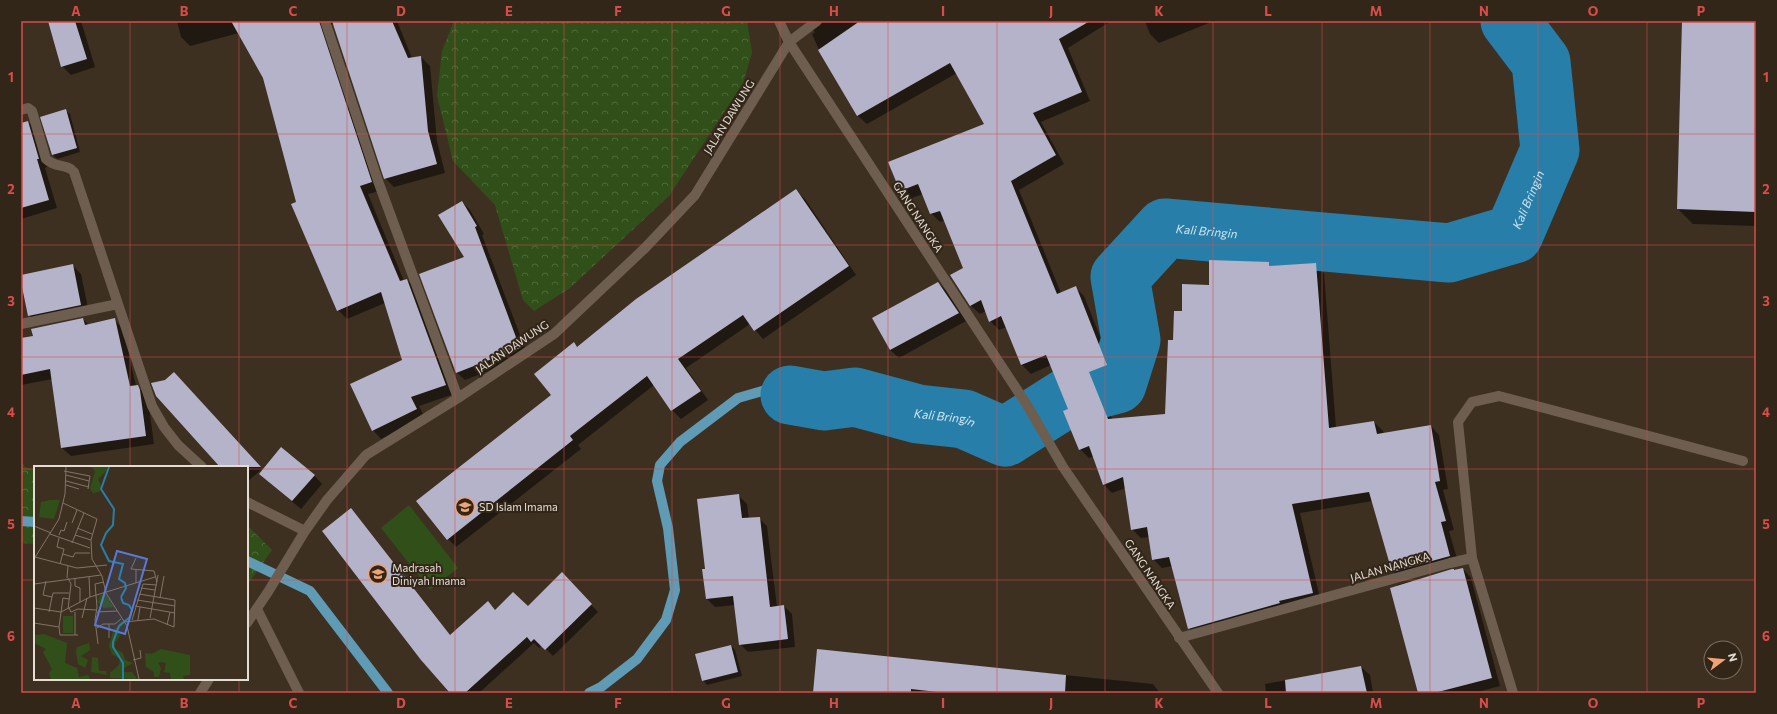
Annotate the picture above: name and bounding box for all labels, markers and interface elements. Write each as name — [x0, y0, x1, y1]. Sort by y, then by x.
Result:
text: A — [71, 3, 81, 19]
text: B — [180, 3, 189, 19]
text: C — [289, 3, 298, 19]
text: D — [396, 3, 406, 19]
text: E — [505, 3, 513, 19]
text: F — [614, 3, 622, 19]
text: G — [721, 3, 731, 19]
text: H — [829, 3, 839, 19]
text: I — [941, 3, 945, 19]
text: J — [1049, 3, 1053, 19]
text: K — [1154, 3, 1164, 19]
text: L — [1264, 3, 1272, 19]
text: M — [1370, 3, 1382, 19]
text: N — [1479, 3, 1489, 19]
text: O — [1588, 3, 1599, 19]
text: P — [1697, 3, 1706, 19]
text: 1 — [8, 69, 14, 85]
text: 1 — [1763, 69, 1769, 85]
street label: JALAN DAWUNG — [700, 77, 758, 157]
water label: Kali Bringin — [1509, 168, 1546, 231]
street label: GANG NANGKA — [891, 179, 946, 255]
text: 2 — [7, 181, 15, 197]
text: 2 — [1762, 181, 1770, 197]
water label: Kali Bringin — [1175, 221, 1238, 240]
text: 3 — [7, 293, 15, 309]
text: 3 — [1762, 293, 1770, 309]
street label: JALAN DAWUNG — [473, 317, 551, 377]
text: 4 — [7, 404, 15, 420]
text: 4 — [1762, 404, 1770, 420]
water label: Kali Bringin — [913, 406, 978, 429]
inset map — [34, 466, 248, 680]
school or university icon: SD Islam Imama — [454, 496, 476, 518]
place label: SD Islam Imama — [479, 500, 558, 513]
text: 5 — [7, 516, 15, 532]
text: 5 — [1762, 516, 1770, 532]
street label: GANG NANGKA — [1122, 536, 1179, 611]
street label: JALAN NANGKA — [1349, 549, 1432, 585]
place label: Madrasah Diniyah Imama — [392, 561, 466, 587]
school or university icon: Madrasah Diniyah Imama — [367, 563, 389, 585]
text: 6 — [7, 628, 15, 644]
text: 6 — [1762, 628, 1770, 644]
north arrow — [1703, 640, 1743, 680]
text: N — [1726, 651, 1740, 663]
text: A — [71, 695, 81, 711]
text: B — [180, 695, 189, 711]
text: C — [289, 695, 298, 711]
text: D — [396, 695, 406, 711]
text: E — [505, 695, 513, 711]
text: F — [614, 695, 622, 711]
text: G — [721, 695, 731, 711]
text: H — [829, 695, 839, 711]
text: I — [941, 695, 945, 711]
text: J — [1049, 695, 1053, 711]
text: K — [1154, 695, 1164, 711]
text: L — [1264, 695, 1272, 711]
text: M — [1370, 695, 1382, 711]
text: N — [1479, 695, 1489, 711]
text: O — [1588, 695, 1599, 711]
text: P — [1697, 695, 1706, 711]

